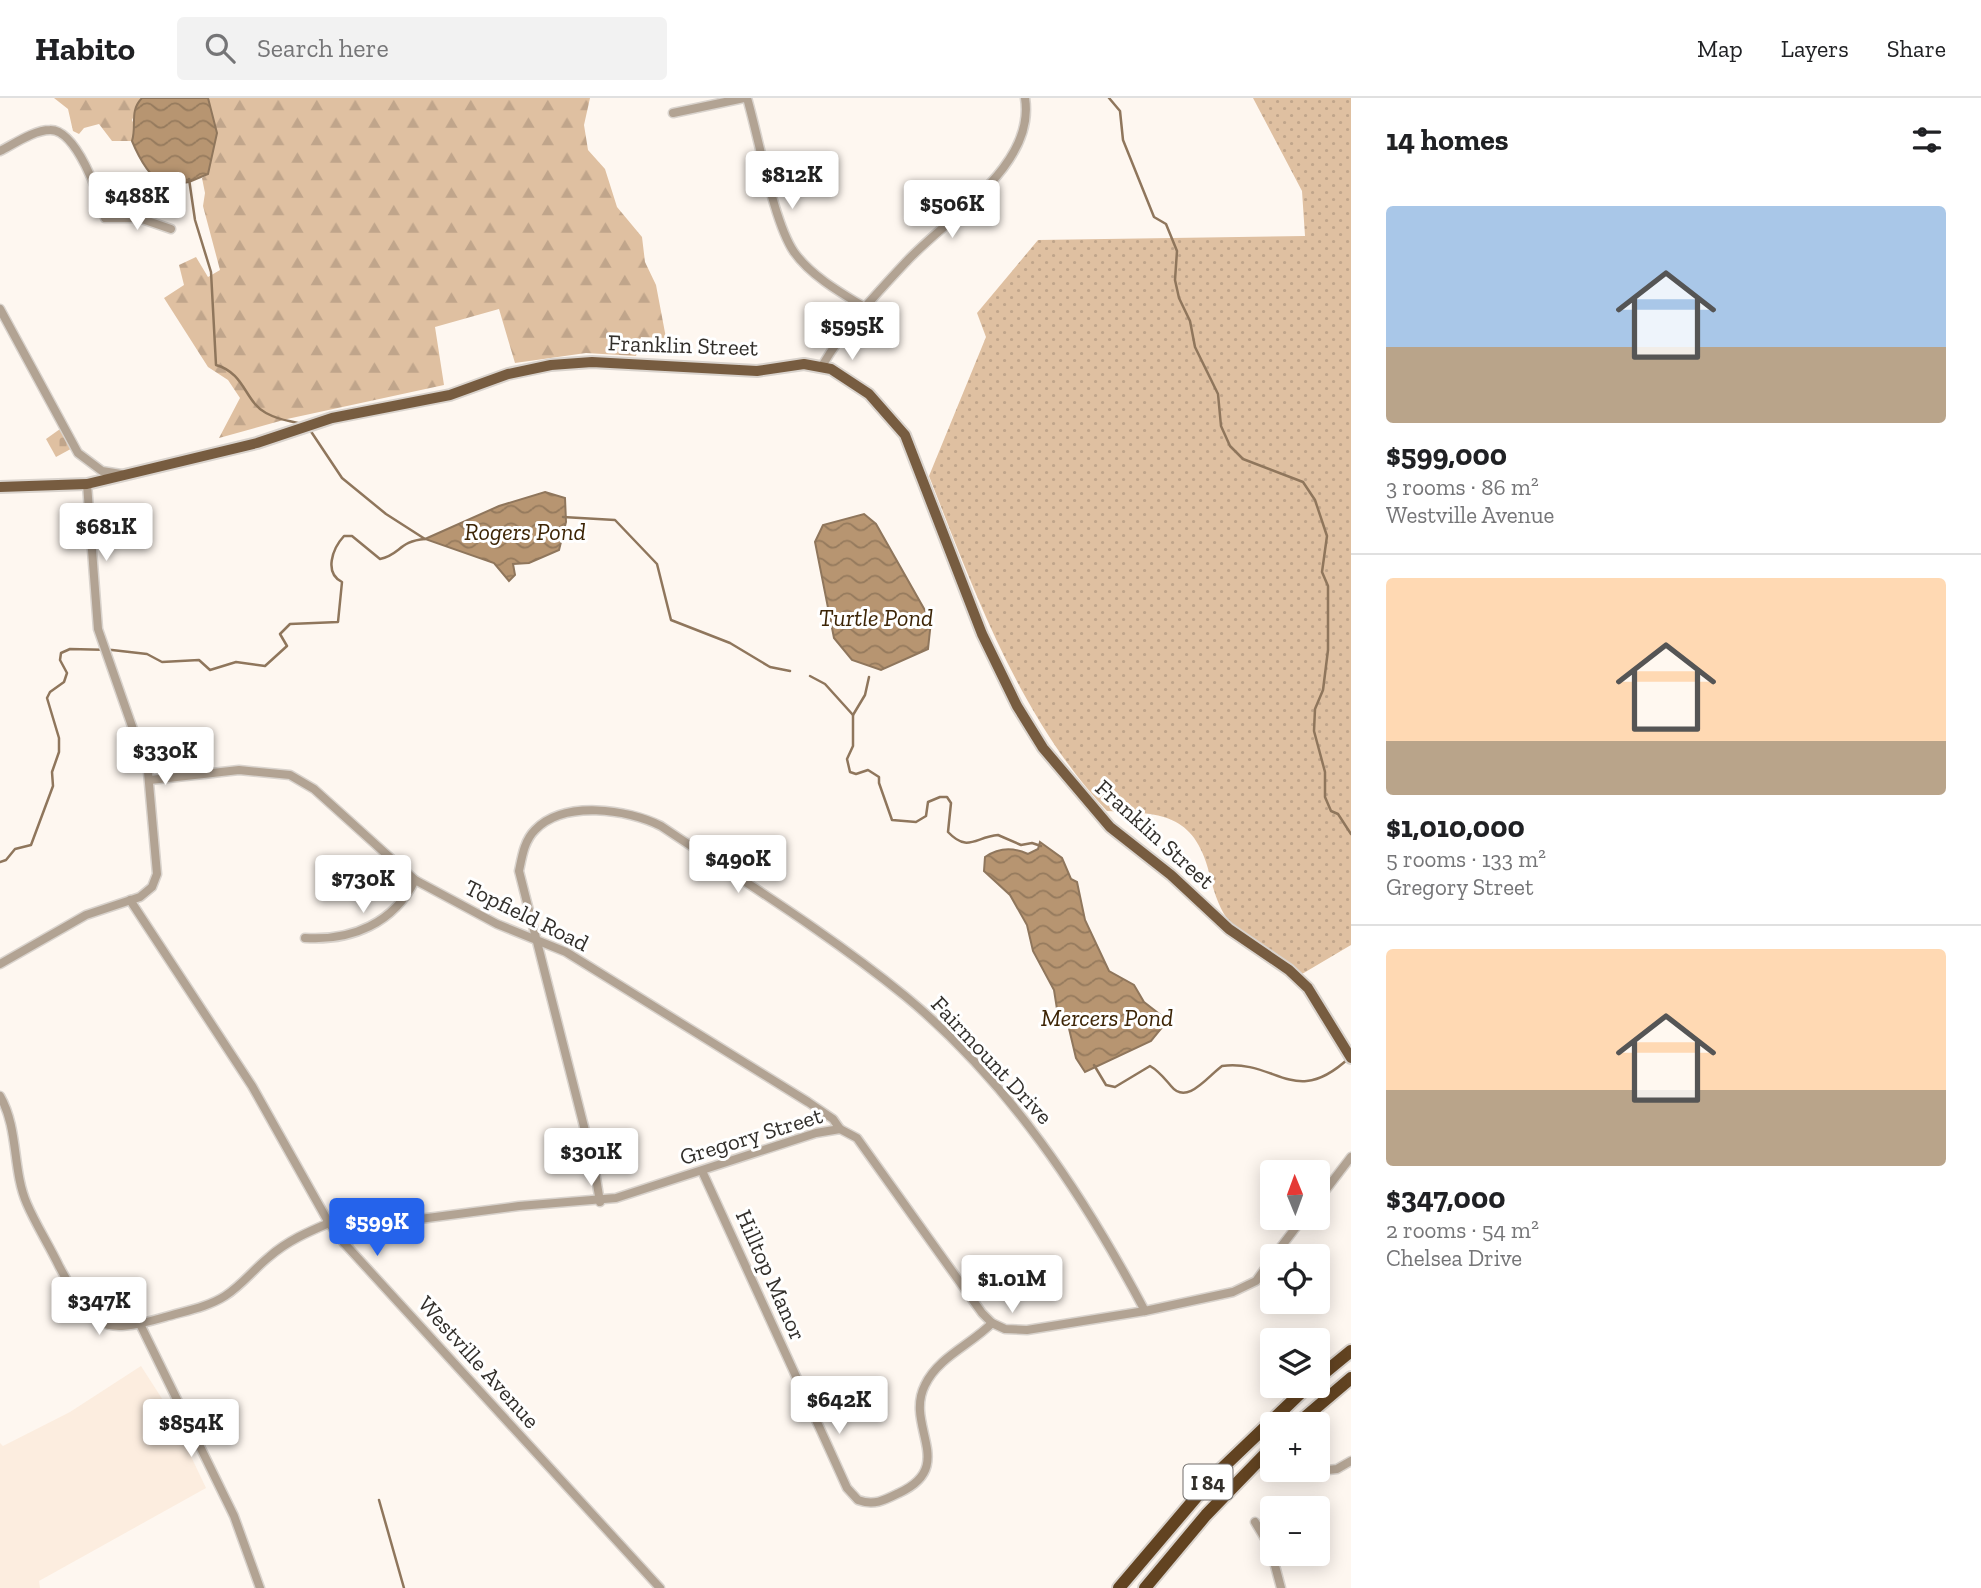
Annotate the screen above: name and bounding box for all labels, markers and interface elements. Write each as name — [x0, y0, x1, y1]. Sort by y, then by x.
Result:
search box — [177, 17, 667, 80]
text: Habito — [35, 29, 135, 68]
icon: search — [201, 29, 239, 67]
text: Search here — [257, 32, 389, 64]
text: Map — [1697, 34, 1743, 63]
text: Layers — [1781, 34, 1849, 63]
text: Share — [1887, 34, 1946, 63]
icon: filters — [1908, 121, 1946, 159]
text: 14 homes — [1386, 122, 1509, 158]
pin: $812K — [743, 152, 841, 211]
text: $812K — [762, 160, 822, 188]
pin: $488K — [88, 172, 186, 232]
pin: $506K — [903, 180, 1001, 240]
text: $488K — [105, 181, 169, 209]
text: $506K — [920, 189, 984, 217]
icon: home — [1603, 252, 1729, 378]
pin: $595K — [803, 302, 901, 362]
text: $595K — [820, 311, 884, 339]
street label: Franklin Street — [607, 328, 759, 362]
text: $599,000 — [1386, 437, 1507, 473]
text: 3 rooms · 86 m² — [1386, 473, 1539, 501]
text: Westville Avenue — [1386, 501, 1554, 529]
pin: $681K — [57, 504, 155, 563]
text: $681K — [76, 512, 136, 540]
water label: Rogers Pond — [464, 517, 586, 546]
water label: Turtle Pond — [819, 603, 933, 632]
icon: home — [1603, 624, 1729, 750]
pin: $330K — [116, 728, 214, 787]
text: $330K — [133, 736, 197, 764]
street label: Franklin Street — [1090, 773, 1221, 895]
text: $1,010,000 — [1386, 809, 1525, 845]
pin: $490K — [689, 836, 787, 895]
text: $490K — [705, 844, 771, 872]
text: 5 rooms · 133 m² — [1386, 845, 1546, 873]
pin: $730K — [314, 856, 412, 915]
text: $730K — [331, 864, 395, 892]
street label: Topfield Road — [460, 873, 594, 957]
text: Gregory Street — [1386, 873, 1533, 901]
street label: Fairmount Drive — [925, 990, 1059, 1130]
icon: home — [1603, 995, 1729, 1121]
water label: Mercers Pond — [1041, 1003, 1173, 1032]
street label: Gregory Street — [676, 1101, 826, 1171]
pin: $301K — [542, 1128, 640, 1188]
text: $301K — [560, 1137, 622, 1165]
north arrow — [1260, 1160, 1330, 1230]
map controls — [1260, 1160, 1330, 1566]
text: $347,000 — [1386, 1180, 1505, 1216]
pin: $599K — [328, 1198, 426, 1258]
street label: Hilltop Manor — [730, 1205, 812, 1345]
text: $599K — [345, 1207, 409, 1235]
text: 2 rooms · 54 m² — [1386, 1216, 1539, 1244]
button: locate — [1260, 1244, 1330, 1314]
text: Chelsea Drive — [1386, 1244, 1522, 1272]
pin: $1.01M — [955, 1256, 1069, 1315]
text: $1.01M — [977, 1264, 1047, 1292]
pin: $347K — [50, 1278, 148, 1337]
text: $347K — [67, 1286, 131, 1314]
street label: Westville Avenue — [412, 1290, 546, 1434]
button: layers — [1260, 1328, 1330, 1398]
pin: $642K — [790, 1376, 888, 1436]
text: $642K — [807, 1385, 871, 1413]
pin: $854K — [142, 1400, 240, 1459]
text: $854K — [159, 1408, 223, 1436]
button: + — [1260, 1412, 1330, 1482]
road number: I 84 — [1184, 1464, 1232, 1500]
button: − — [1260, 1496, 1330, 1566]

